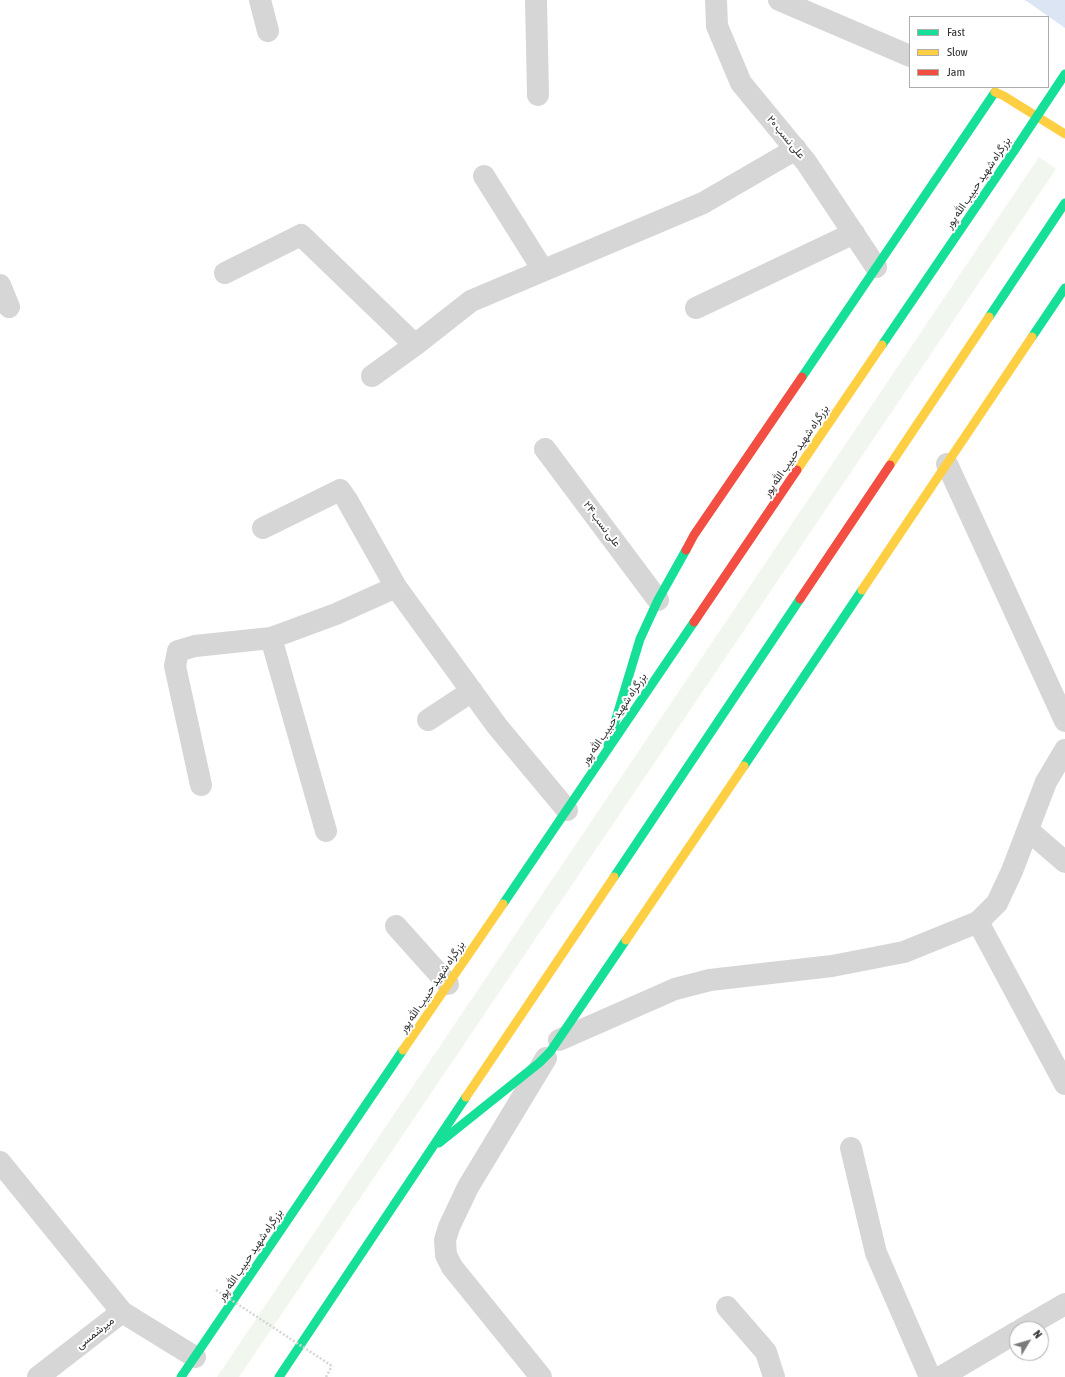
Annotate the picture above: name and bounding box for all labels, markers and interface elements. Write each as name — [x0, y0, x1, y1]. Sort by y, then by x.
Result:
legend — [909, 16, 1049, 88]
text: Fast — [947, 25, 965, 39]
text: Slow — [947, 45, 968, 59]
text: Jam — [947, 65, 965, 79]
street label: علی نسب ۲۰ — [764, 113, 808, 161]
street label: بزرگراه شهید حبیب الله پور — [942, 135, 1014, 231]
street label: بزرگراه شهید حبیب الله پور — [760, 403, 832, 499]
street label: علی نسب ۲۴ — [580, 498, 624, 550]
street label: بزرگراه شهید حبیب الله پور — [578, 671, 650, 767]
street label: بزرگراه شهید حبیب الله پور — [396, 939, 468, 1035]
street label: بزرگراه شهید حبیب الله پور — [214, 1207, 286, 1303]
street label: میرشمسی — [73, 1314, 117, 1352]
north arrow — [1009, 1321, 1049, 1361]
text: N — [1031, 1328, 1044, 1340]

